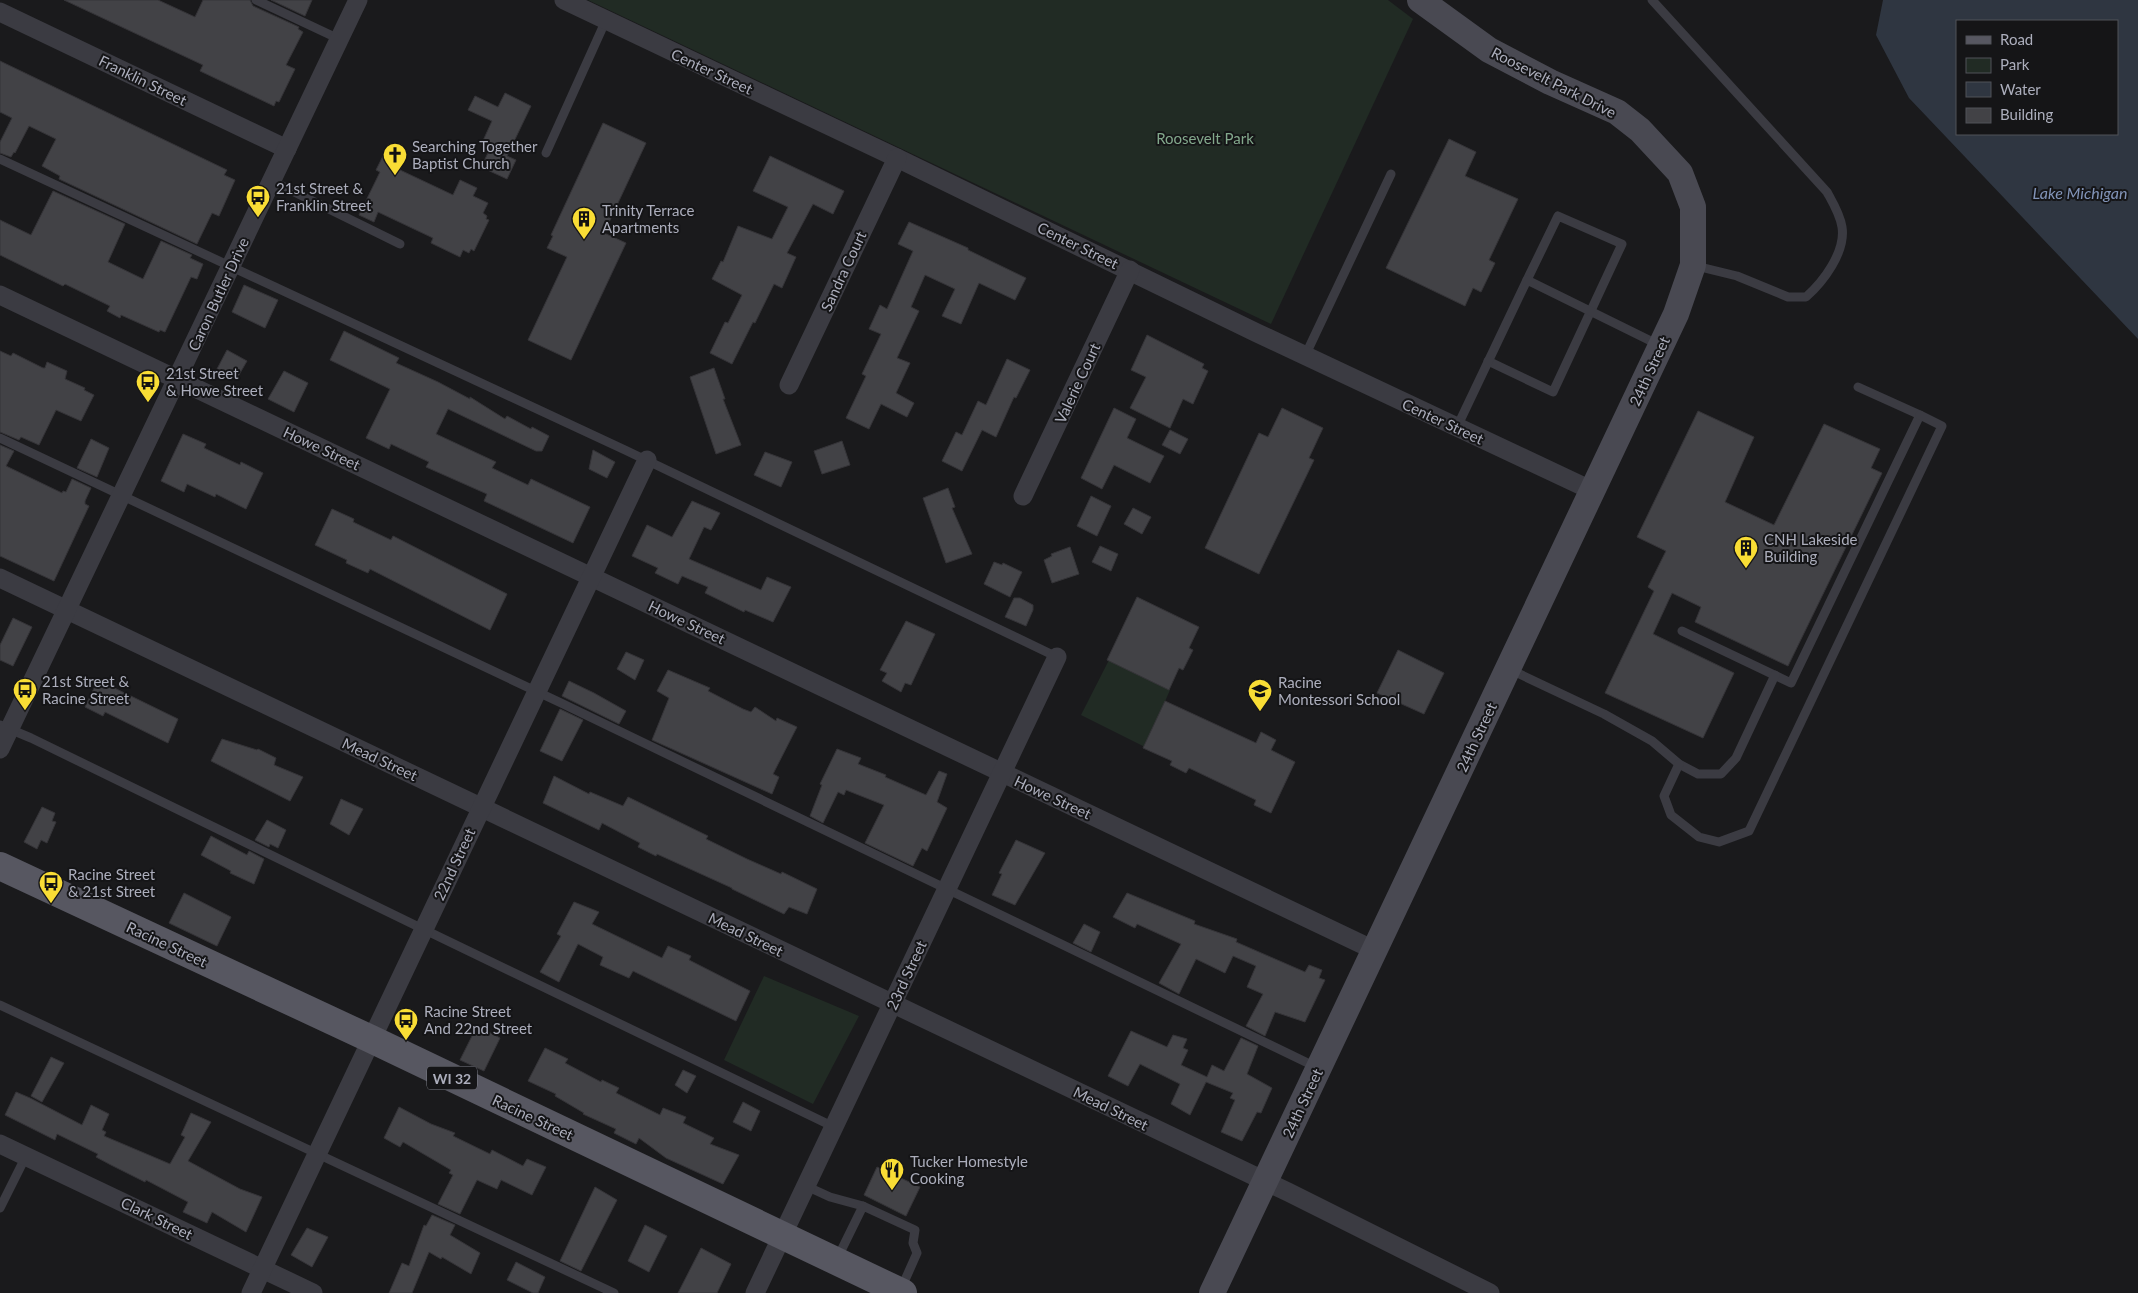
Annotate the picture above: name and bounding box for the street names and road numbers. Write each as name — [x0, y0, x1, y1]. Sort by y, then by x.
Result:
street label: Roosevelt Park Drive — [1489, 43, 1619, 121]
street label: Center Street — [668, 44, 756, 98]
street label: Franklin Street — [96, 51, 190, 109]
street label: Center Street — [1035, 218, 1122, 273]
street label: Sandra Court — [817, 227, 870, 314]
street label: Caron Butler Drive — [184, 234, 252, 353]
street label: 24th Street — [1625, 333, 1673, 409]
street label: Valerie Court — [1051, 340, 1104, 426]
street label: Center Street — [1399, 394, 1487, 448]
street label: Howe Street — [281, 422, 364, 474]
street label: Howe Street — [646, 596, 729, 648]
street label: 24th Street — [1452, 699, 1500, 775]
street label: Mead Street — [340, 734, 421, 784]
street label: Howe Street — [1012, 771, 1095, 823]
street label: 22nd Street — [429, 825, 479, 903]
street label: Mead Street — [706, 908, 787, 960]
street label: Racine Street — [124, 917, 211, 971]
street label: 23rd Street — [882, 937, 930, 1012]
street label: 24th Street — [1278, 1065, 1326, 1141]
road number: WI 32 — [427, 1066, 477, 1090]
street label: Mead Street — [1071, 1082, 1152, 1134]
street label: Racine Street — [490, 1090, 577, 1144]
street label: Clark Street — [118, 1193, 196, 1243]

